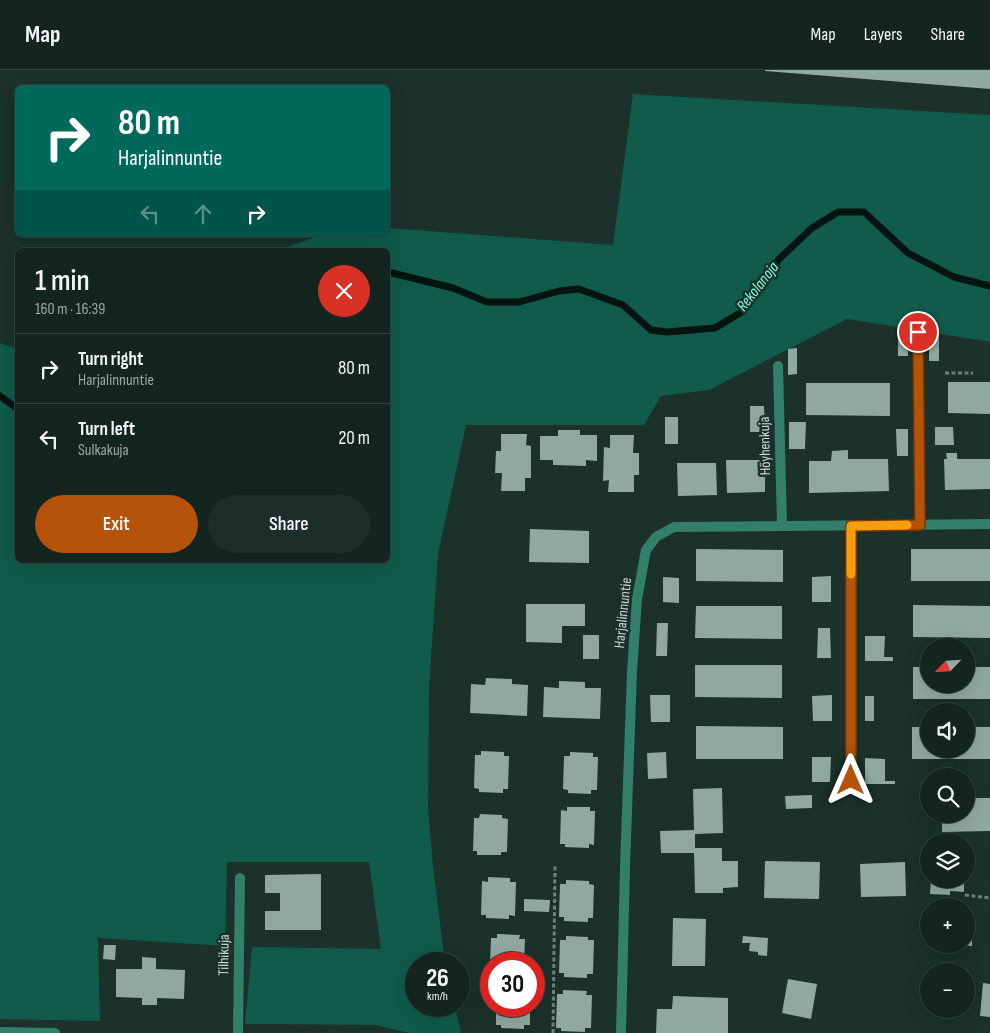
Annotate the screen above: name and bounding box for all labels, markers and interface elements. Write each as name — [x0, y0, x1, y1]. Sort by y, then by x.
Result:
text: Map — [25, 20, 60, 49]
text: Map — [811, 24, 836, 45]
text: Layers — [864, 24, 903, 45]
text: Share — [931, 24, 965, 45]
text: 80 m — [118, 102, 180, 145]
icon: right — [35, 105, 100, 170]
text: Harjalinnuntie — [118, 145, 222, 172]
icon: left — [136, 200, 164, 228]
icon: ahead — [189, 200, 217, 228]
icon: right — [242, 200, 270, 228]
water label: Rekolanoja — [733, 258, 783, 315]
text: 1 min — [35, 263, 90, 299]
button: close — [318, 265, 370, 317]
text: 160 m · 16:39 — [35, 300, 105, 319]
pin — [897, 311, 939, 353]
icon: arrive — [904, 318, 932, 346]
text: Turn right — [78, 348, 143, 371]
icon: right — [35, 355, 63, 383]
text: 80 m — [338, 357, 370, 380]
text: Harjalinnuntie — [78, 371, 154, 390]
street label: Höyhenkuja — [755, 416, 775, 476]
text: Turn left — [78, 418, 135, 441]
icon: left — [35, 425, 63, 453]
text: 20 m — [338, 427, 370, 450]
text: Sulkakuja — [78, 441, 129, 460]
button: Exit — [35, 495, 198, 553]
button: Share — [208, 495, 370, 553]
street label: Harjalinnuntie — [610, 577, 636, 649]
north arrow — [920, 638, 975, 692]
map controls — [920, 638, 975, 1018]
button: sound — [920, 703, 975, 758]
position arrow — [824, 753, 876, 805]
button: search — [920, 768, 975, 823]
button: layers — [920, 833, 975, 888]
button: + — [920, 898, 975, 953]
street label: Tilhikuja — [214, 934, 234, 976]
speed limit sign: 30 — [480, 952, 545, 1017]
text: 26 — [426, 963, 449, 994]
button: − — [920, 963, 975, 1018]
text: km/h — [427, 989, 448, 1004]

